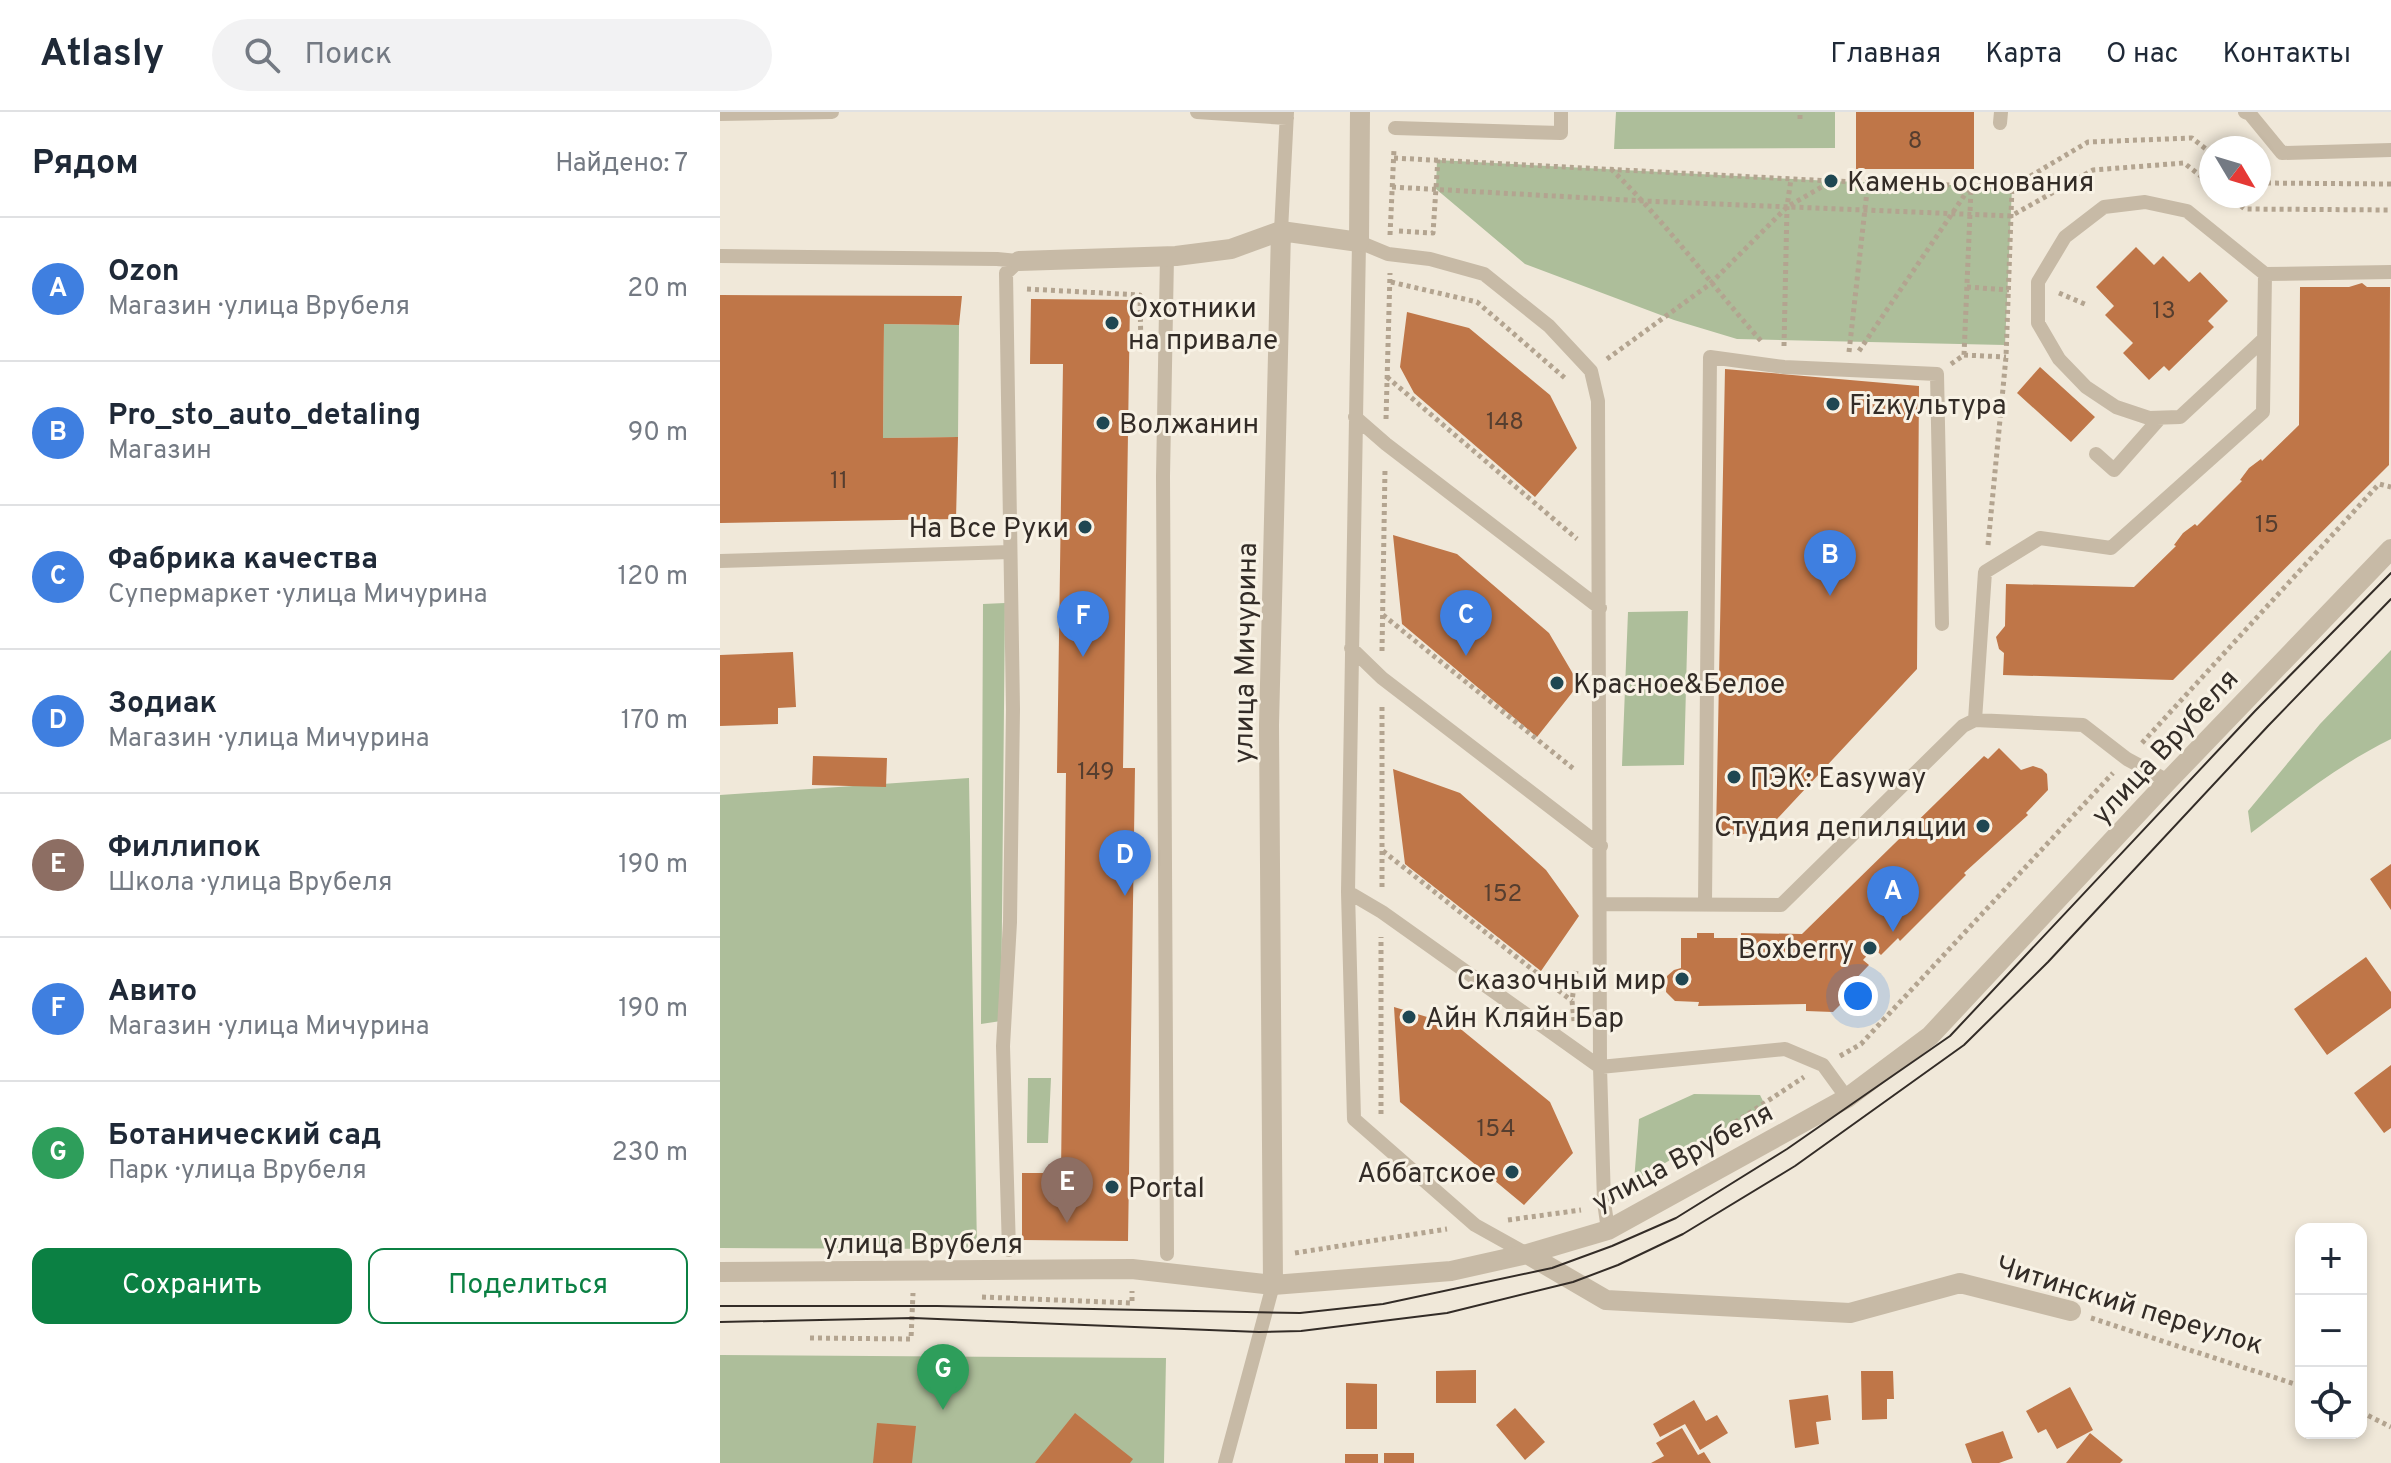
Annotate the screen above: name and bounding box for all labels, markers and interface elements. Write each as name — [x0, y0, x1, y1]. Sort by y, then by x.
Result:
search box — [212, 19, 772, 91]
text: Atlasly — [40, 31, 164, 80]
icon: search — [240, 33, 284, 77]
text: Поиск — [304, 37, 392, 74]
text: Главная — [1830, 37, 1941, 73]
text: Карта — [1985, 37, 2062, 73]
text: О нас — [2106, 37, 2179, 73]
text: Контакты — [2223, 37, 2351, 73]
house number: 8 — [1908, 127, 1922, 157]
north arrow — [2199, 136, 2271, 208]
text: Рядом — [32, 143, 139, 186]
text: Найдено: 7 — [555, 148, 688, 181]
place label: Камень основания — [1847, 166, 2094, 202]
marker: Камень основания — [1822, 172, 1840, 190]
text: Ozon — [108, 254, 180, 291]
text: A — [49, 273, 67, 306]
text: 20 m — [627, 273, 688, 306]
text: Магазин · улица Врубеля — [108, 291, 410, 324]
place label: Охотники на привале — [1128, 292, 1278, 360]
house number: 13 — [2152, 297, 2176, 327]
marker: Охотники на привале — [1103, 314, 1121, 332]
place label: Fizкультура — [1849, 389, 2007, 425]
marker: Fizкультура — [1824, 395, 1842, 413]
text: Pro_sto_auto_detaling — [108, 398, 421, 435]
place label: Волжанин — [1119, 408, 1259, 444]
house number: 148 — [1486, 408, 1524, 438]
marker: Волжанин — [1094, 414, 1112, 432]
text: B — [49, 417, 67, 450]
text: 90 m — [628, 417, 688, 450]
text: Магазин — [108, 435, 212, 468]
house number: 11 — [830, 467, 848, 497]
house number: 15 — [2255, 511, 2279, 541]
place label: На Все Руки — [908, 512, 1069, 548]
marker: На Все Руки — [1076, 518, 1094, 536]
pin: B — [1804, 530, 1856, 596]
text: Фабрика качества — [108, 542, 378, 579]
street label: улица Мичурина — [1227, 542, 1267, 764]
text: C — [50, 561, 66, 594]
text: 120 m — [618, 561, 688, 594]
text: Супермаркет · улица Мичурина — [108, 579, 487, 612]
pin: C — [1440, 590, 1492, 656]
pin: F — [1057, 591, 1109, 657]
street label: улица Врубеля — [2085, 663, 2248, 834]
place label: Красное&Белое — [1573, 668, 1785, 704]
marker: Красное&Белое — [1548, 674, 1566, 692]
text: Зодиак — [108, 686, 217, 723]
text: D — [49, 705, 67, 738]
text: 170 m — [621, 705, 688, 738]
text: Магазин · улица Мичурина — [108, 723, 430, 756]
house number: 149 — [1077, 758, 1115, 788]
place label: ПЭК: Easyway — [1750, 762, 1926, 798]
marker: ПЭК: Easyway — [1725, 768, 1743, 786]
place label: Студия депиляции — [1714, 811, 1967, 847]
marker: Студия депиляции — [1974, 817, 1992, 835]
text: Филлипок — [108, 830, 261, 867]
pin: D — [1099, 830, 1151, 896]
text: E — [50, 849, 66, 882]
text: 190 m — [618, 849, 688, 882]
pin: A — [1867, 866, 1919, 932]
text: Школа · улица Врубеля — [108, 867, 392, 900]
house number: 152 — [1484, 880, 1522, 910]
place label: Boxberry — [1738, 933, 1854, 969]
marker: Boxberry — [1861, 939, 1879, 957]
place label: Сказочный мир — [1457, 964, 1666, 1000]
marker: Сказочный мир — [1673, 970, 1691, 988]
text: Авито — [108, 974, 197, 1011]
your location — [1838, 976, 1878, 1016]
text: F — [51, 993, 65, 1026]
text: 190 m — [618, 993, 688, 1026]
place label: Айн Кляйн Бар — [1425, 1002, 1624, 1038]
marker: Айн Кляйн Бар — [1400, 1008, 1418, 1026]
text: Магазин · улица Мичурина — [108, 1011, 430, 1044]
street label: улица Врубеля — [1587, 1096, 1780, 1222]
house number: 154 — [1476, 1115, 1516, 1145]
text: Ботанический сад — [108, 1118, 381, 1155]
text: G — [49, 1137, 67, 1170]
text: 230 m — [612, 1137, 688, 1170]
text: Парк · улица Врубеля — [108, 1155, 367, 1188]
pin: E — [1041, 1157, 1093, 1223]
place label: Аббатское — [1357, 1157, 1496, 1193]
marker: Аббатское — [1503, 1163, 1521, 1181]
place label: Portal — [1128, 1172, 1205, 1208]
marker: Portal — [1103, 1178, 1121, 1196]
map controls — [2295, 1223, 2367, 1439]
button: + — [2295, 1223, 2367, 1295]
street label: улица Врубеля — [823, 1228, 1023, 1264]
button: Сохранить — [32, 1248, 352, 1324]
button: Поделиться — [368, 1248, 688, 1324]
street label: Читинский переулок — [1991, 1249, 2267, 1365]
button: − — [2295, 1295, 2367, 1367]
pin: G — [917, 1344, 969, 1410]
button: locate — [2295, 1367, 2367, 1439]

